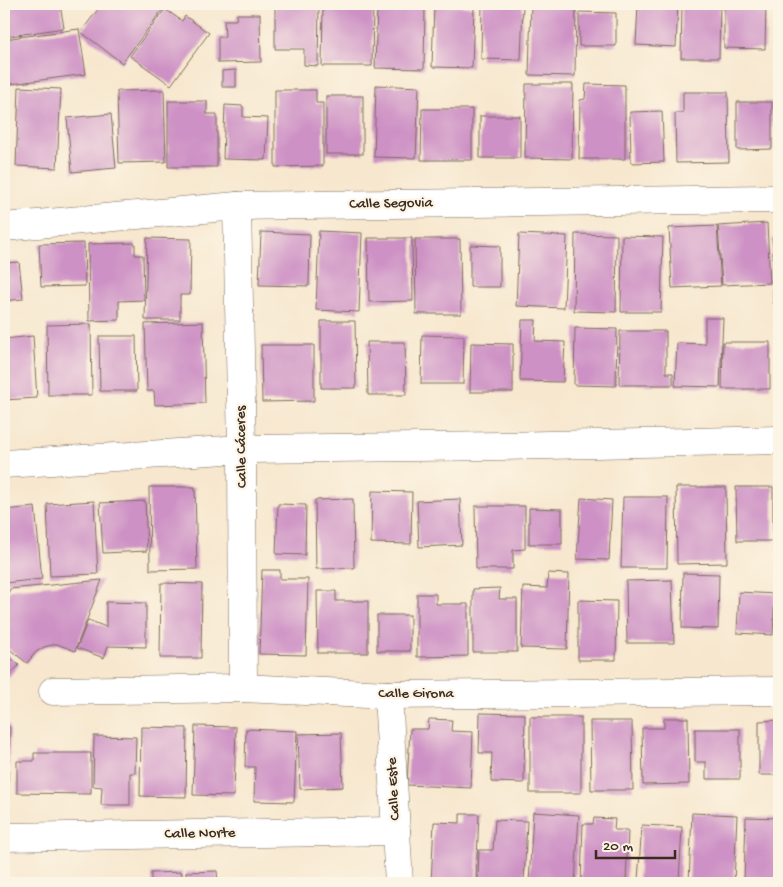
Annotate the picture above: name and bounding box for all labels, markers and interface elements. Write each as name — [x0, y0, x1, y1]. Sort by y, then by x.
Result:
street label: Calle Segovia — [349, 194, 434, 214]
street label: Calle Cáceres — [232, 405, 252, 488]
street label: Calle Girona — [378, 685, 454, 703]
street label: Calle Este — [383, 757, 405, 821]
street label: Calle Norte — [164, 824, 236, 844]
scale bar — [596, 827, 674, 859]
text: 20 m — [603, 838, 633, 856]

